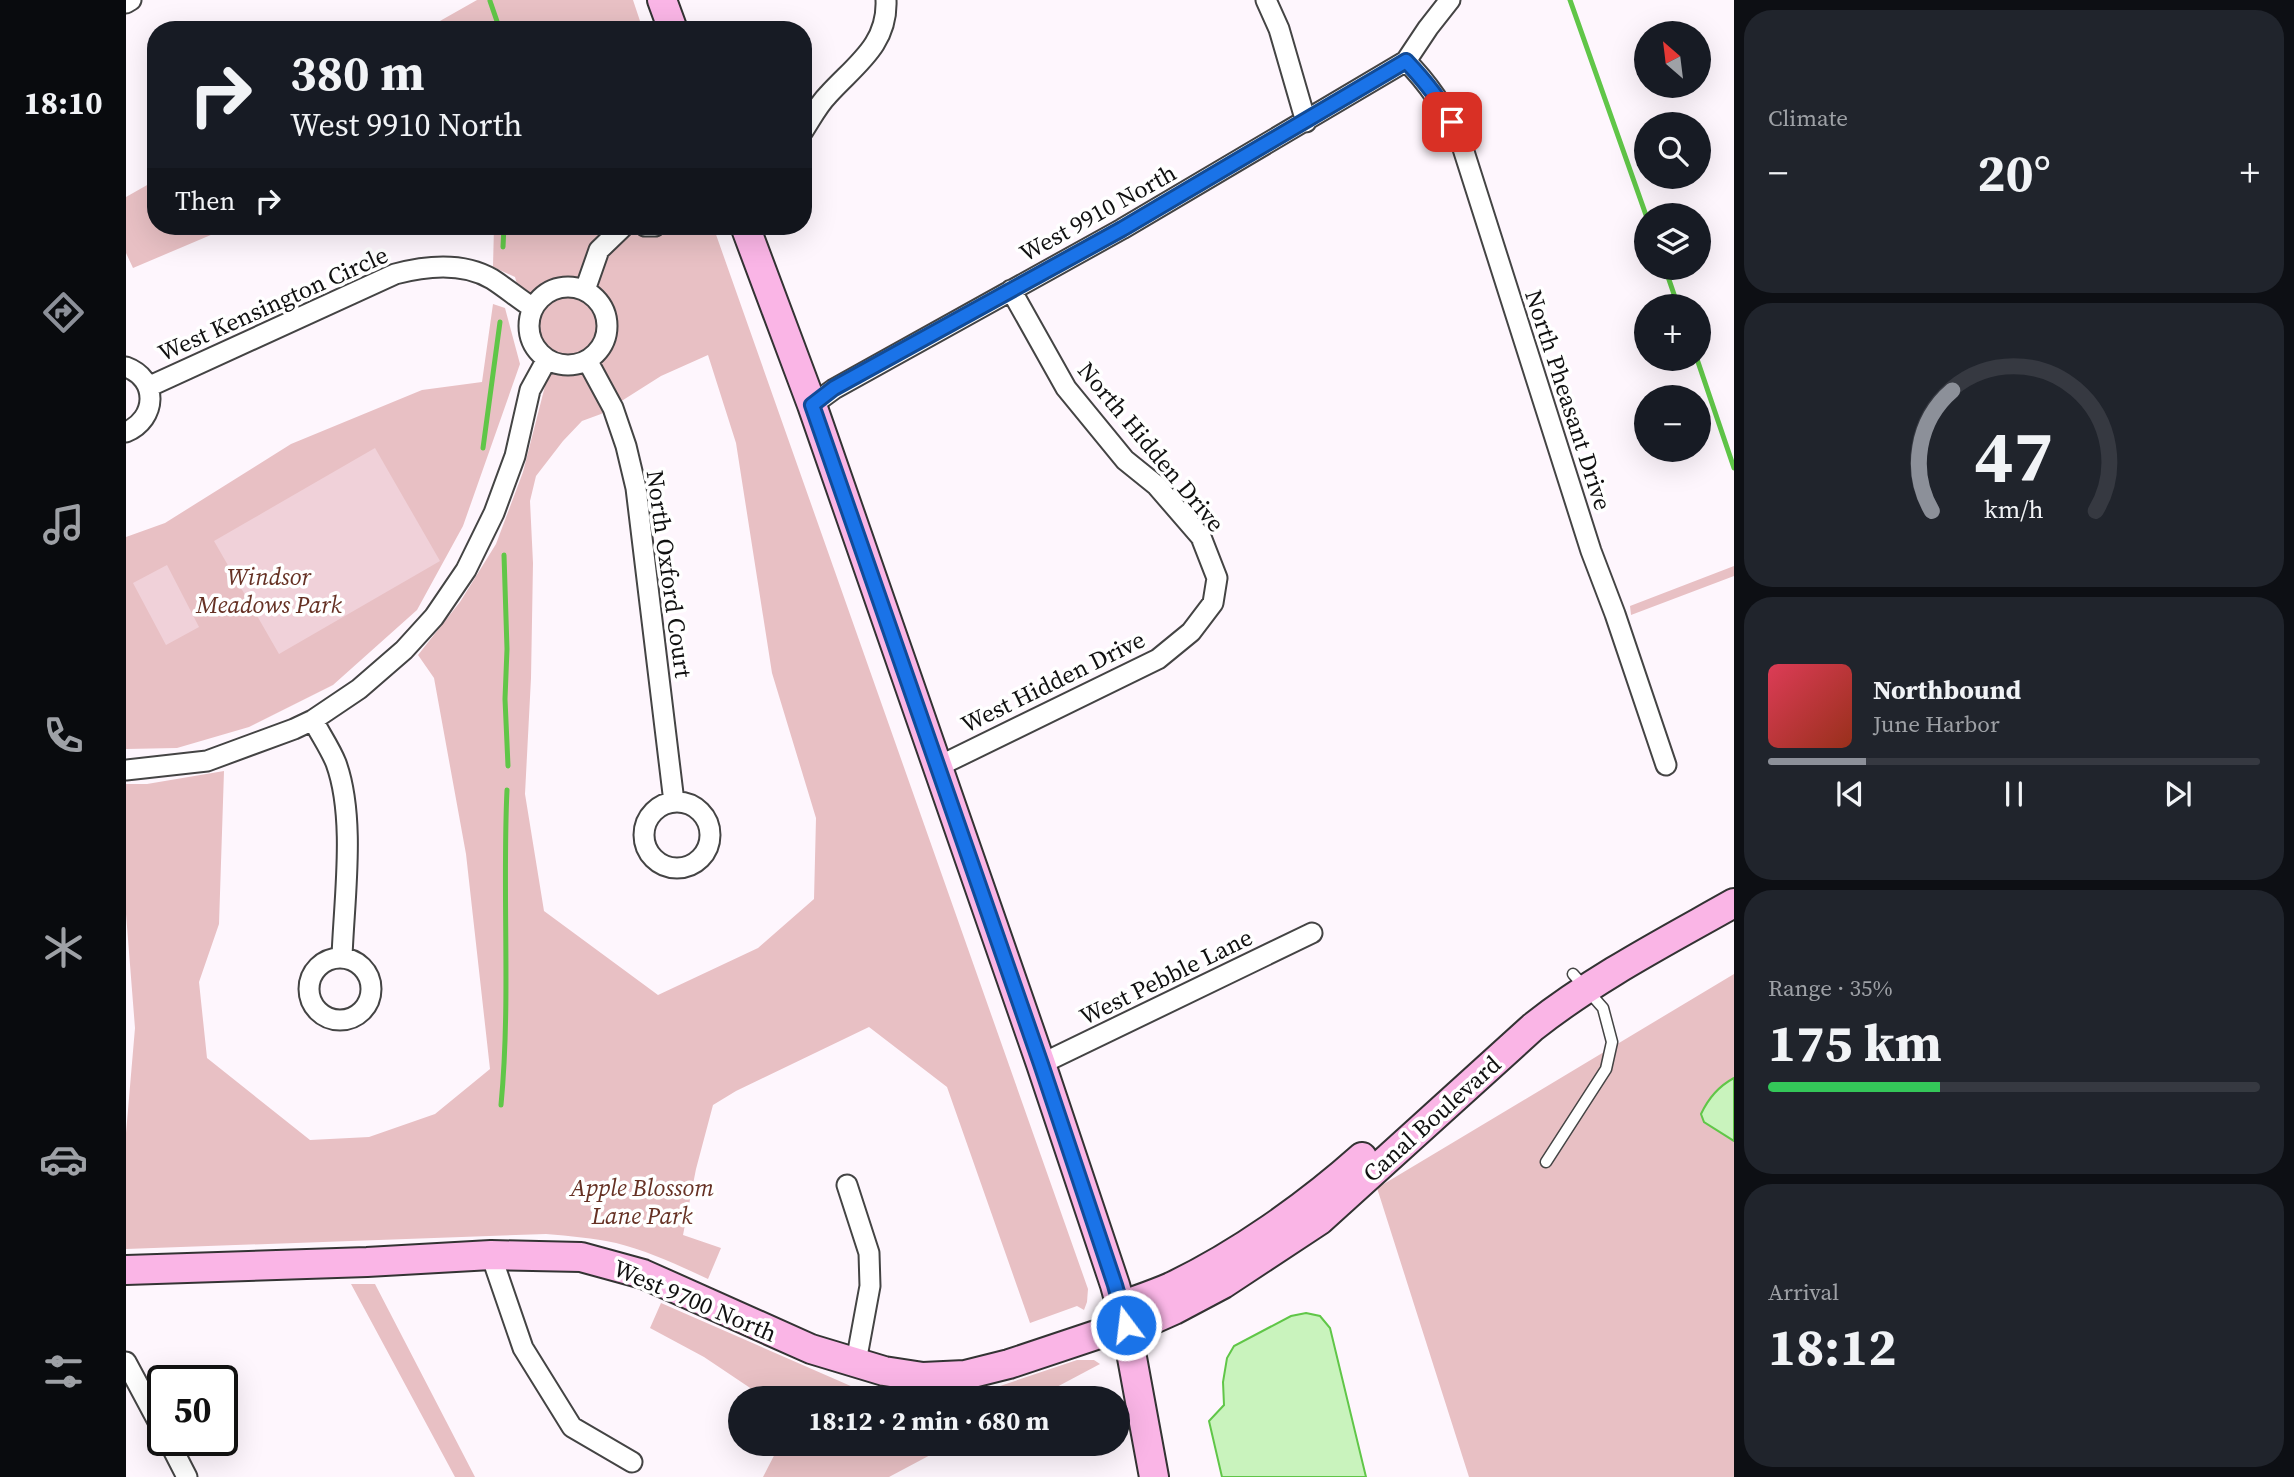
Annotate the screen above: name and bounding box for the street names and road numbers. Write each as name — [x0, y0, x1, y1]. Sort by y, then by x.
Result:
street label: West 9910 North — [1013, 156, 1182, 269]
street label: West Kensington Circle — [153, 238, 393, 369]
street label: North Pheasant Drive — [1517, 285, 1620, 514]
street label: North Hidden Drive — [1070, 355, 1232, 539]
street label: North Oxford Court — [639, 468, 700, 680]
street label: West Hidden Drive — [955, 623, 1150, 740]
street label: West Pebble Lane — [1074, 920, 1258, 1033]
street label: Canal Boulevard — [1355, 1047, 1508, 1190]
street label: West 9700 North — [608, 1251, 782, 1350]

